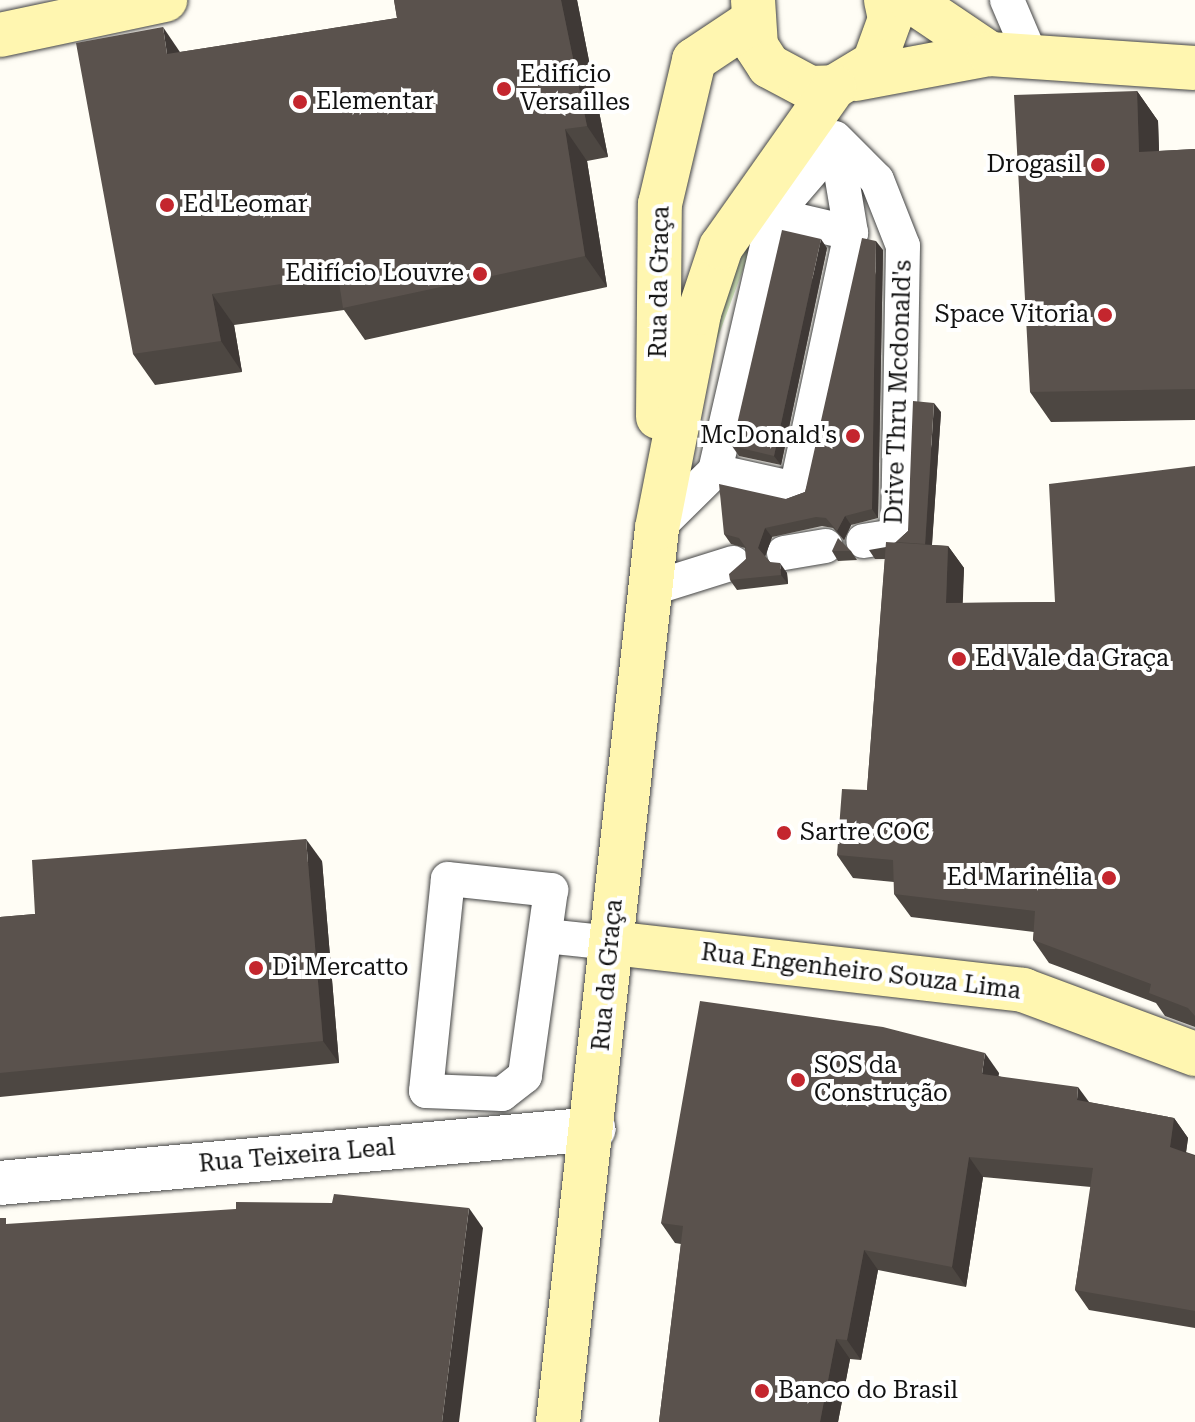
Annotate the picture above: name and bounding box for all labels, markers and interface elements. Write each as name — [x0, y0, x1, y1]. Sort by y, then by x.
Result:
place label: Edifício Versailles — [520, 61, 630, 117]
marker: Edifício Versailles — [495, 80, 513, 98]
place label: Elementar — [316, 88, 434, 116]
marker: Elementar — [291, 93, 309, 111]
place label: Drogasil — [986, 151, 1082, 179]
marker: Drogasil — [1089, 156, 1107, 174]
place label: Ed Leomar — [183, 191, 308, 219]
marker: Ed Leomar — [158, 196, 176, 214]
street label: Rua da Graça — [644, 206, 676, 358]
street label: Drive Thru Mcdonald's — [880, 259, 918, 525]
place label: Edifício Louvre — [285, 260, 464, 288]
marker: Edifício Louvre — [471, 265, 489, 283]
place label: Space Vitoria — [935, 301, 1089, 329]
marker: Space Vitoria — [1096, 306, 1114, 324]
place label: McDonald's — [700, 422, 837, 450]
marker: McDonald's — [844, 427, 862, 445]
place label: Ed Vale da Graça — [975, 645, 1169, 673]
marker: Ed Vale da Graça — [950, 650, 968, 668]
place label: Sartre COC — [800, 819, 930, 847]
marker: Sartre COC — [775, 824, 793, 842]
place label: Ed Marinélia — [946, 864, 1093, 892]
marker: Ed Marinélia — [1100, 869, 1118, 887]
street label: Rua da Graça — [587, 898, 629, 1052]
street label: Rua Engenheiro Souza Lima — [699, 938, 1023, 1006]
place label: Di Mercatto — [272, 954, 409, 982]
marker: Di Mercatto — [247, 959, 265, 977]
place label: SOS da Construção — [814, 1052, 948, 1108]
marker: SOS da Construção — [789, 1071, 807, 1089]
street label: Rua Teixeira Leal — [198, 1133, 396, 1179]
place label: Banco do Brasil — [778, 1377, 958, 1405]
marker: Banco do Brasil — [753, 1382, 771, 1400]

